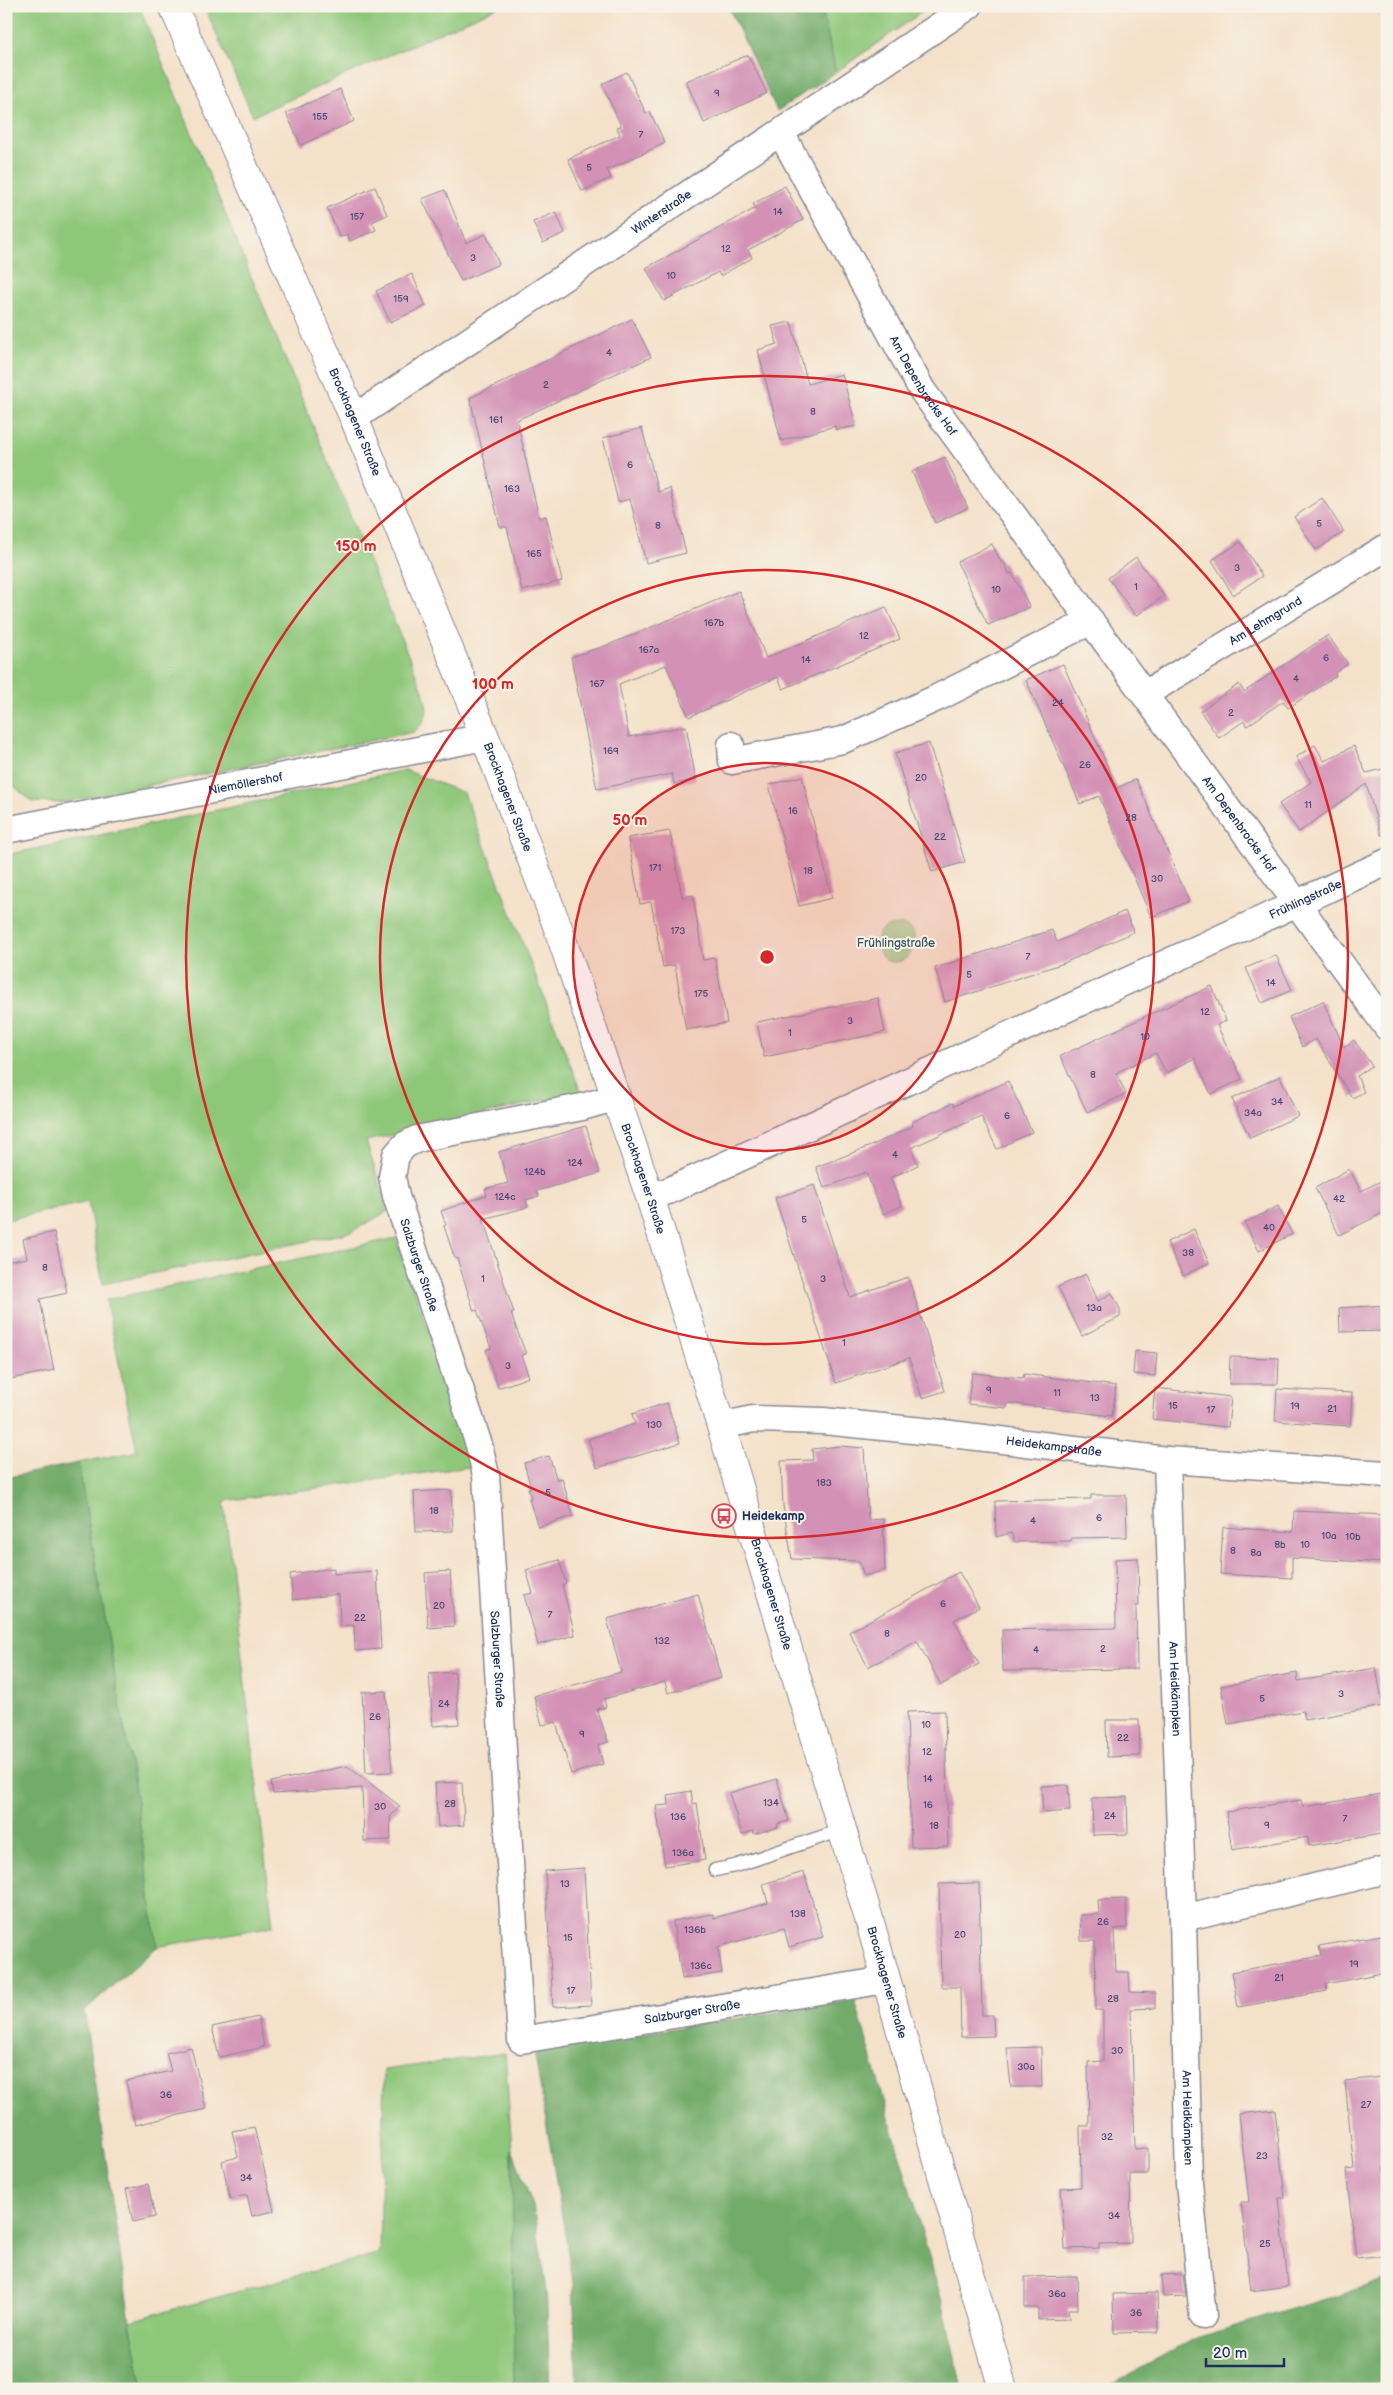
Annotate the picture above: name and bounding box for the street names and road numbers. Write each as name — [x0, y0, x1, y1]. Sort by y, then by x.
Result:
street label: Winterstraße — [629, 187, 694, 238]
street label: Am Depenbrocks Hof — [886, 333, 960, 439]
street label: Brockhagener Straße — [325, 366, 384, 478]
street label: Am Lehmgrund — [1226, 593, 1305, 649]
street label: Brockhagener Straße — [480, 740, 536, 854]
street label: Niemöllershof — [207, 769, 284, 798]
street label: Am Depenbrocks Hof — [1199, 773, 1279, 876]
street label: Frühlingstraße — [1267, 876, 1344, 922]
street label: Brockhagener Straße — [618, 1121, 669, 1236]
street label: Salzburger Straße — [397, 1217, 442, 1314]
street label: Heidekampstraße — [1005, 1433, 1103, 1460]
street label: Brockhagener Straße — [748, 1537, 795, 1652]
street label: Salzburger Straße — [487, 1610, 508, 1708]
street label: Am Heidkämpken — [1166, 1641, 1184, 1737]
street label: Brockhagener Straße — [864, 1925, 910, 2040]
street label: Salzburger Straße — [643, 1997, 741, 2027]
street label: Am Heidkämpken — [1179, 2070, 1196, 2166]

